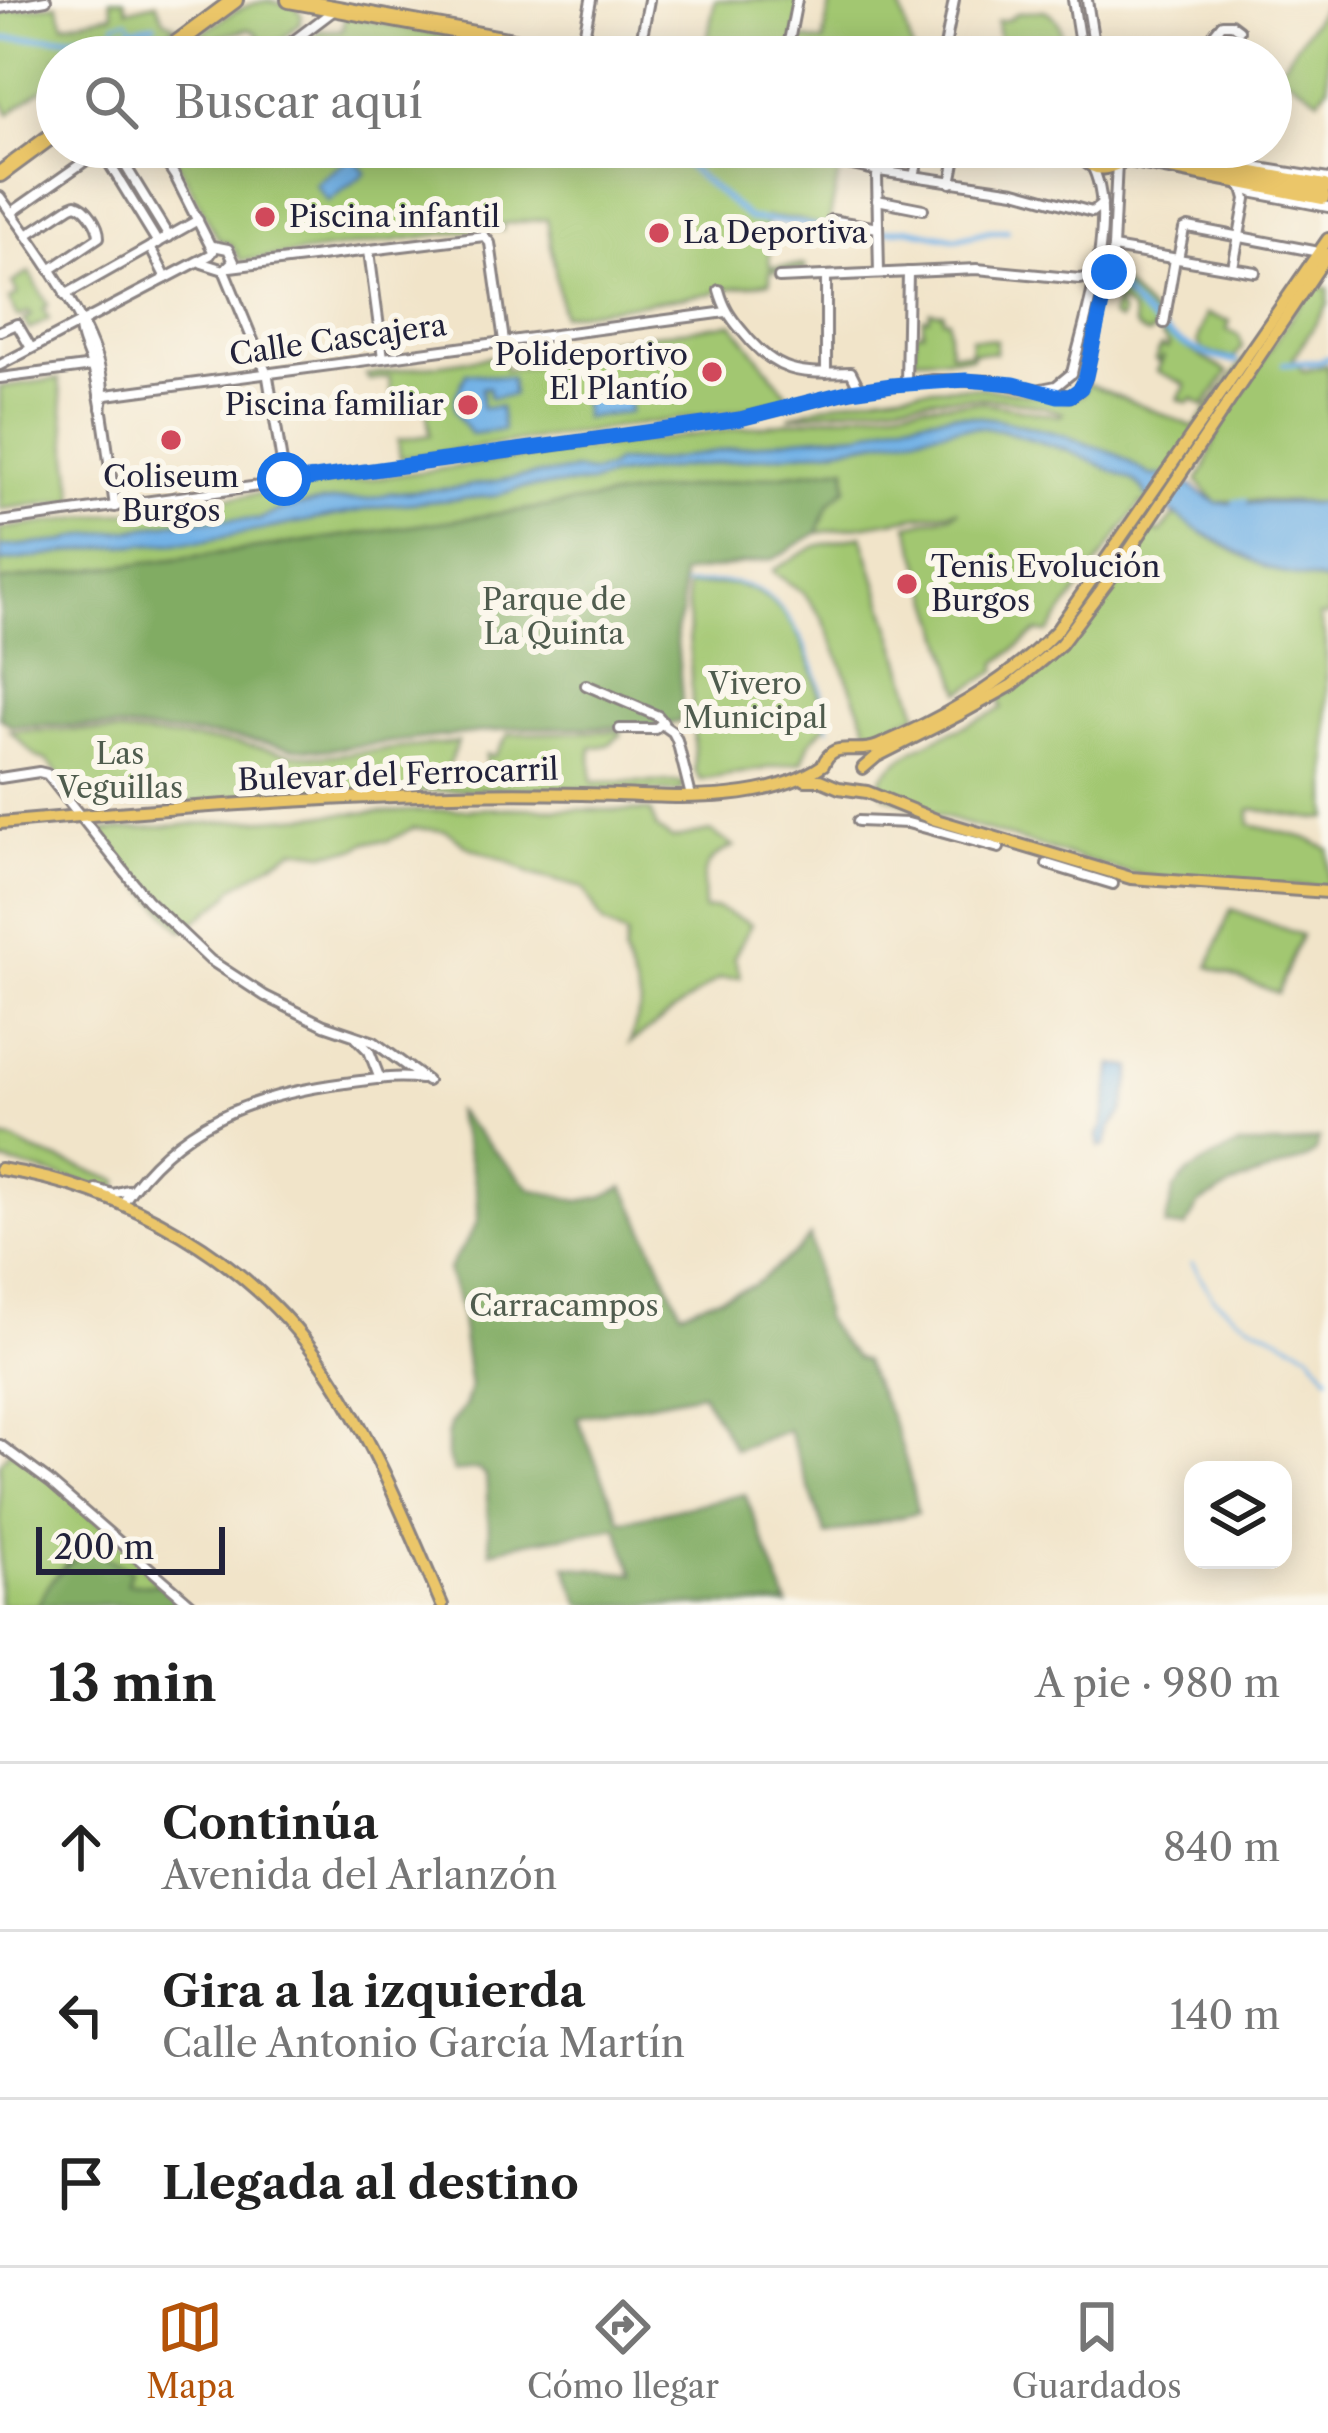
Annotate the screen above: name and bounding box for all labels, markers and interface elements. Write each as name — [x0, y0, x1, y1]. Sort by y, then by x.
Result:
search box — [36, 36, 1292, 168]
icon: search — [78, 69, 144, 135]
text: Buscar aquí — [174, 74, 423, 130]
place label: Piscina infantil — [289, 198, 500, 235]
marker: Piscina infantil — [252, 204, 278, 230]
place label: La Deportiva — [683, 214, 868, 251]
marker: La Deportiva — [646, 220, 672, 246]
route end — [1082, 245, 1136, 299]
street label: Calle Cascajera — [227, 306, 449, 373]
place label: Polideportivo El Plantío — [495, 336, 688, 407]
marker: Polideportivo El Plantío — [699, 359, 725, 385]
place label: Piscina familiar — [225, 386, 444, 423]
marker: Piscina familiar — [455, 392, 481, 418]
marker: Coliseum Burgos — [158, 427, 184, 453]
route start — [257, 452, 311, 506]
place label: Coliseum Burgos — [103, 458, 239, 529]
place label: Tenis Evolución Burgos — [931, 548, 1160, 619]
marker: Tenis Evolución Burgos — [894, 571, 920, 597]
park label: Parque de La Quinta — [482, 581, 626, 652]
park label: Vivero Municipal — [683, 665, 827, 736]
park label: Las Veguillas — [56, 735, 183, 806]
street label: Bulevar del Ferrocarril — [237, 750, 559, 799]
park label: Carracampos — [469, 1287, 659, 1324]
map controls — [1184, 1461, 1292, 1569]
button: layers — [1184, 1461, 1292, 1569]
scale bar — [36, 1521, 225, 1574]
text: 200 m — [54, 1527, 154, 1568]
text: 13 min — [48, 1652, 217, 1714]
text: A pie · 980 m — [1035, 1659, 1280, 1707]
text: Continúa — [162, 1795, 378, 1851]
icon: ahead — [48, 1814, 114, 1880]
text: 840 m — [1163, 1823, 1280, 1871]
text: Avenida del Arlanzón — [162, 1851, 557, 1899]
text: Gira a la izquierda — [162, 1963, 585, 2019]
icon: left — [48, 1982, 114, 2048]
text: 140 m — [1170, 1991, 1280, 2039]
text: Calle Antonio García Martín — [162, 2019, 685, 2067]
icon: arrive — [48, 2150, 114, 2216]
text: Llegada al destino — [162, 2155, 579, 2211]
tab: Mapa — [146, 2294, 235, 2407]
tab: Cómo llegar — [527, 2294, 719, 2407]
tab: Guardados — [1012, 2294, 1182, 2407]

